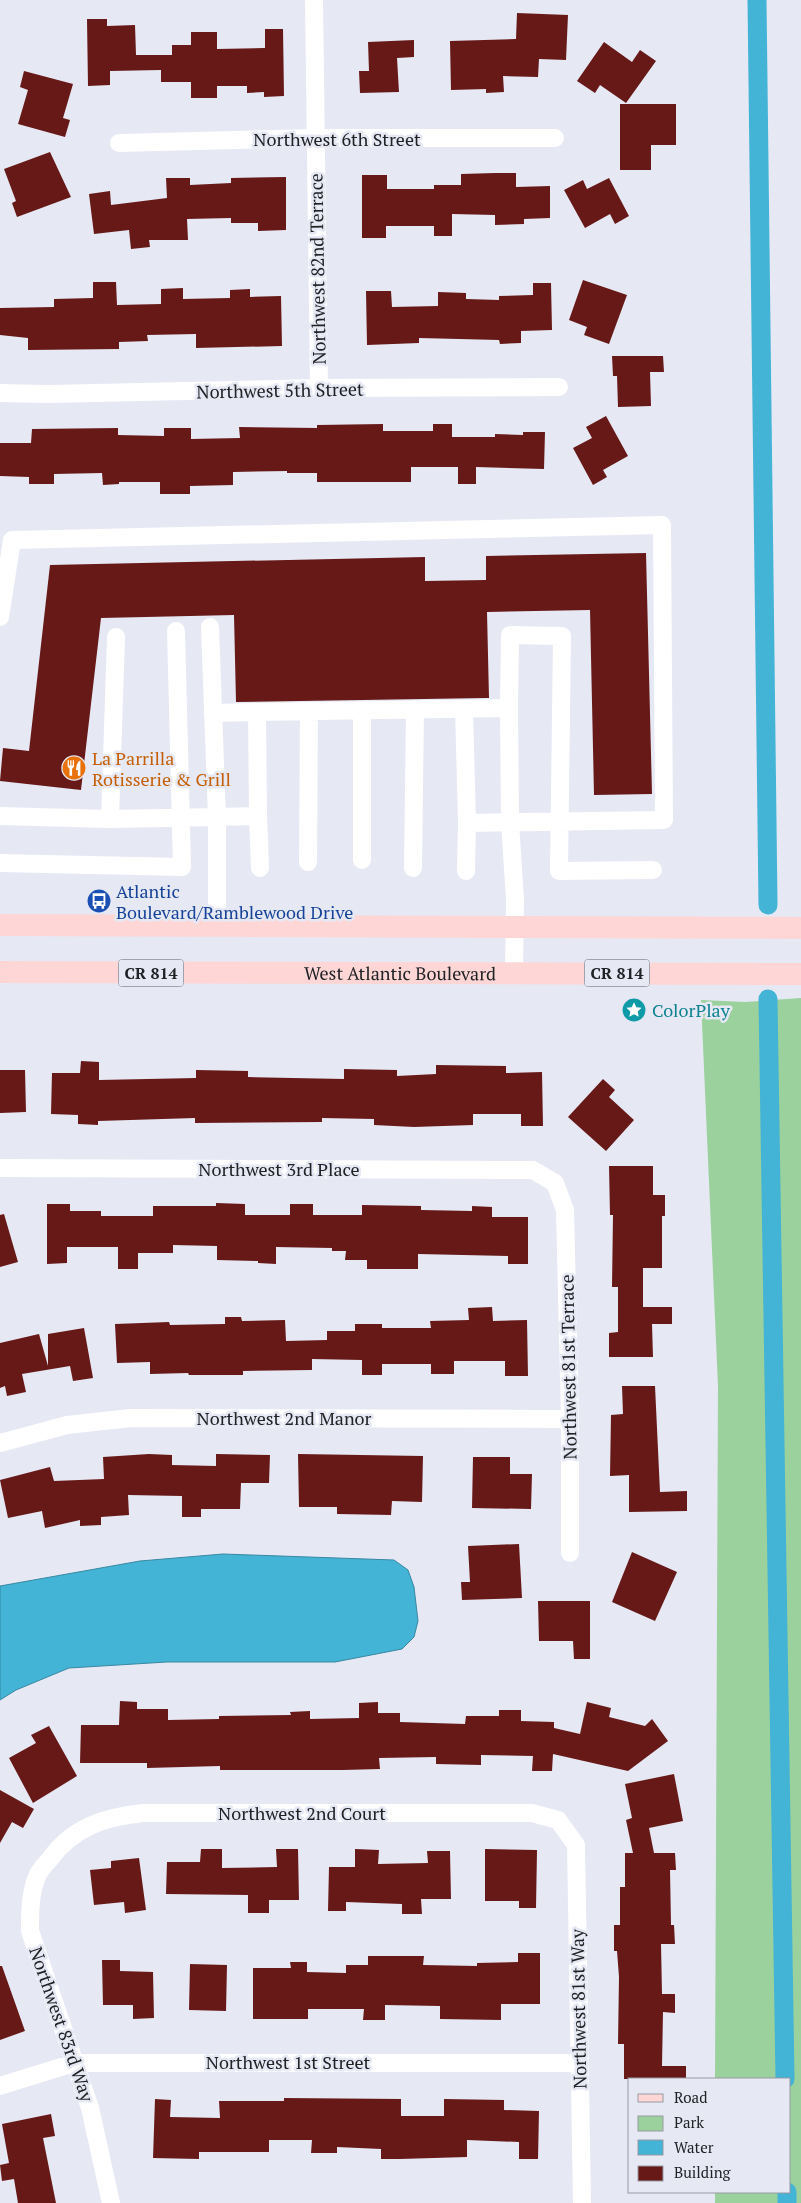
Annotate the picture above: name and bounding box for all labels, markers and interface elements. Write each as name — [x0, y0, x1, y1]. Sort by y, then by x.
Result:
street label: Northwest 6th Street — [253, 127, 421, 151]
street label: Northwest 82nd Terrace — [303, 173, 331, 365]
street label: Northwest 5th Street — [196, 377, 364, 403]
place label: La Parrilla Rotisserie & Grill — [92, 746, 231, 791]
restaurant icon: La Parrilla Rotisserie & Grill — [61, 755, 87, 781]
place label: Atlantic Boulevard/Ramblewood Drive — [116, 879, 353, 924]
bus stop icon: Atlantic Boulevard/Ramblewood Drive — [86, 888, 112, 914]
road number: CR 814 — [118, 960, 184, 986]
road number: CR 814 — [584, 960, 650, 986]
street label: West Atlantic Boulevard — [304, 961, 496, 985]
place icon: ColorPlay — [621, 997, 647, 1023]
place label: ColorPlay — [652, 998, 731, 1022]
street label: Northwest 3rd Place — [198, 1157, 360, 1181]
street label: Northwest 81st Terrace — [554, 1274, 582, 1460]
street label: Northwest 2nd Manor — [197, 1406, 372, 1430]
street label: Northwest 2nd Court — [218, 1801, 386, 1825]
street label: Northwest 81st Way — [565, 1928, 591, 2089]
street label: Northwest 83rd Way — [24, 1943, 100, 2106]
street label: Northwest 1st Street — [206, 2050, 371, 2074]
legend — [628, 2078, 791, 2193]
text: Road — [674, 2087, 707, 2107]
text: Park — [674, 2112, 704, 2132]
text: Water — [674, 2137, 714, 2157]
text: Building — [674, 2162, 732, 2182]

